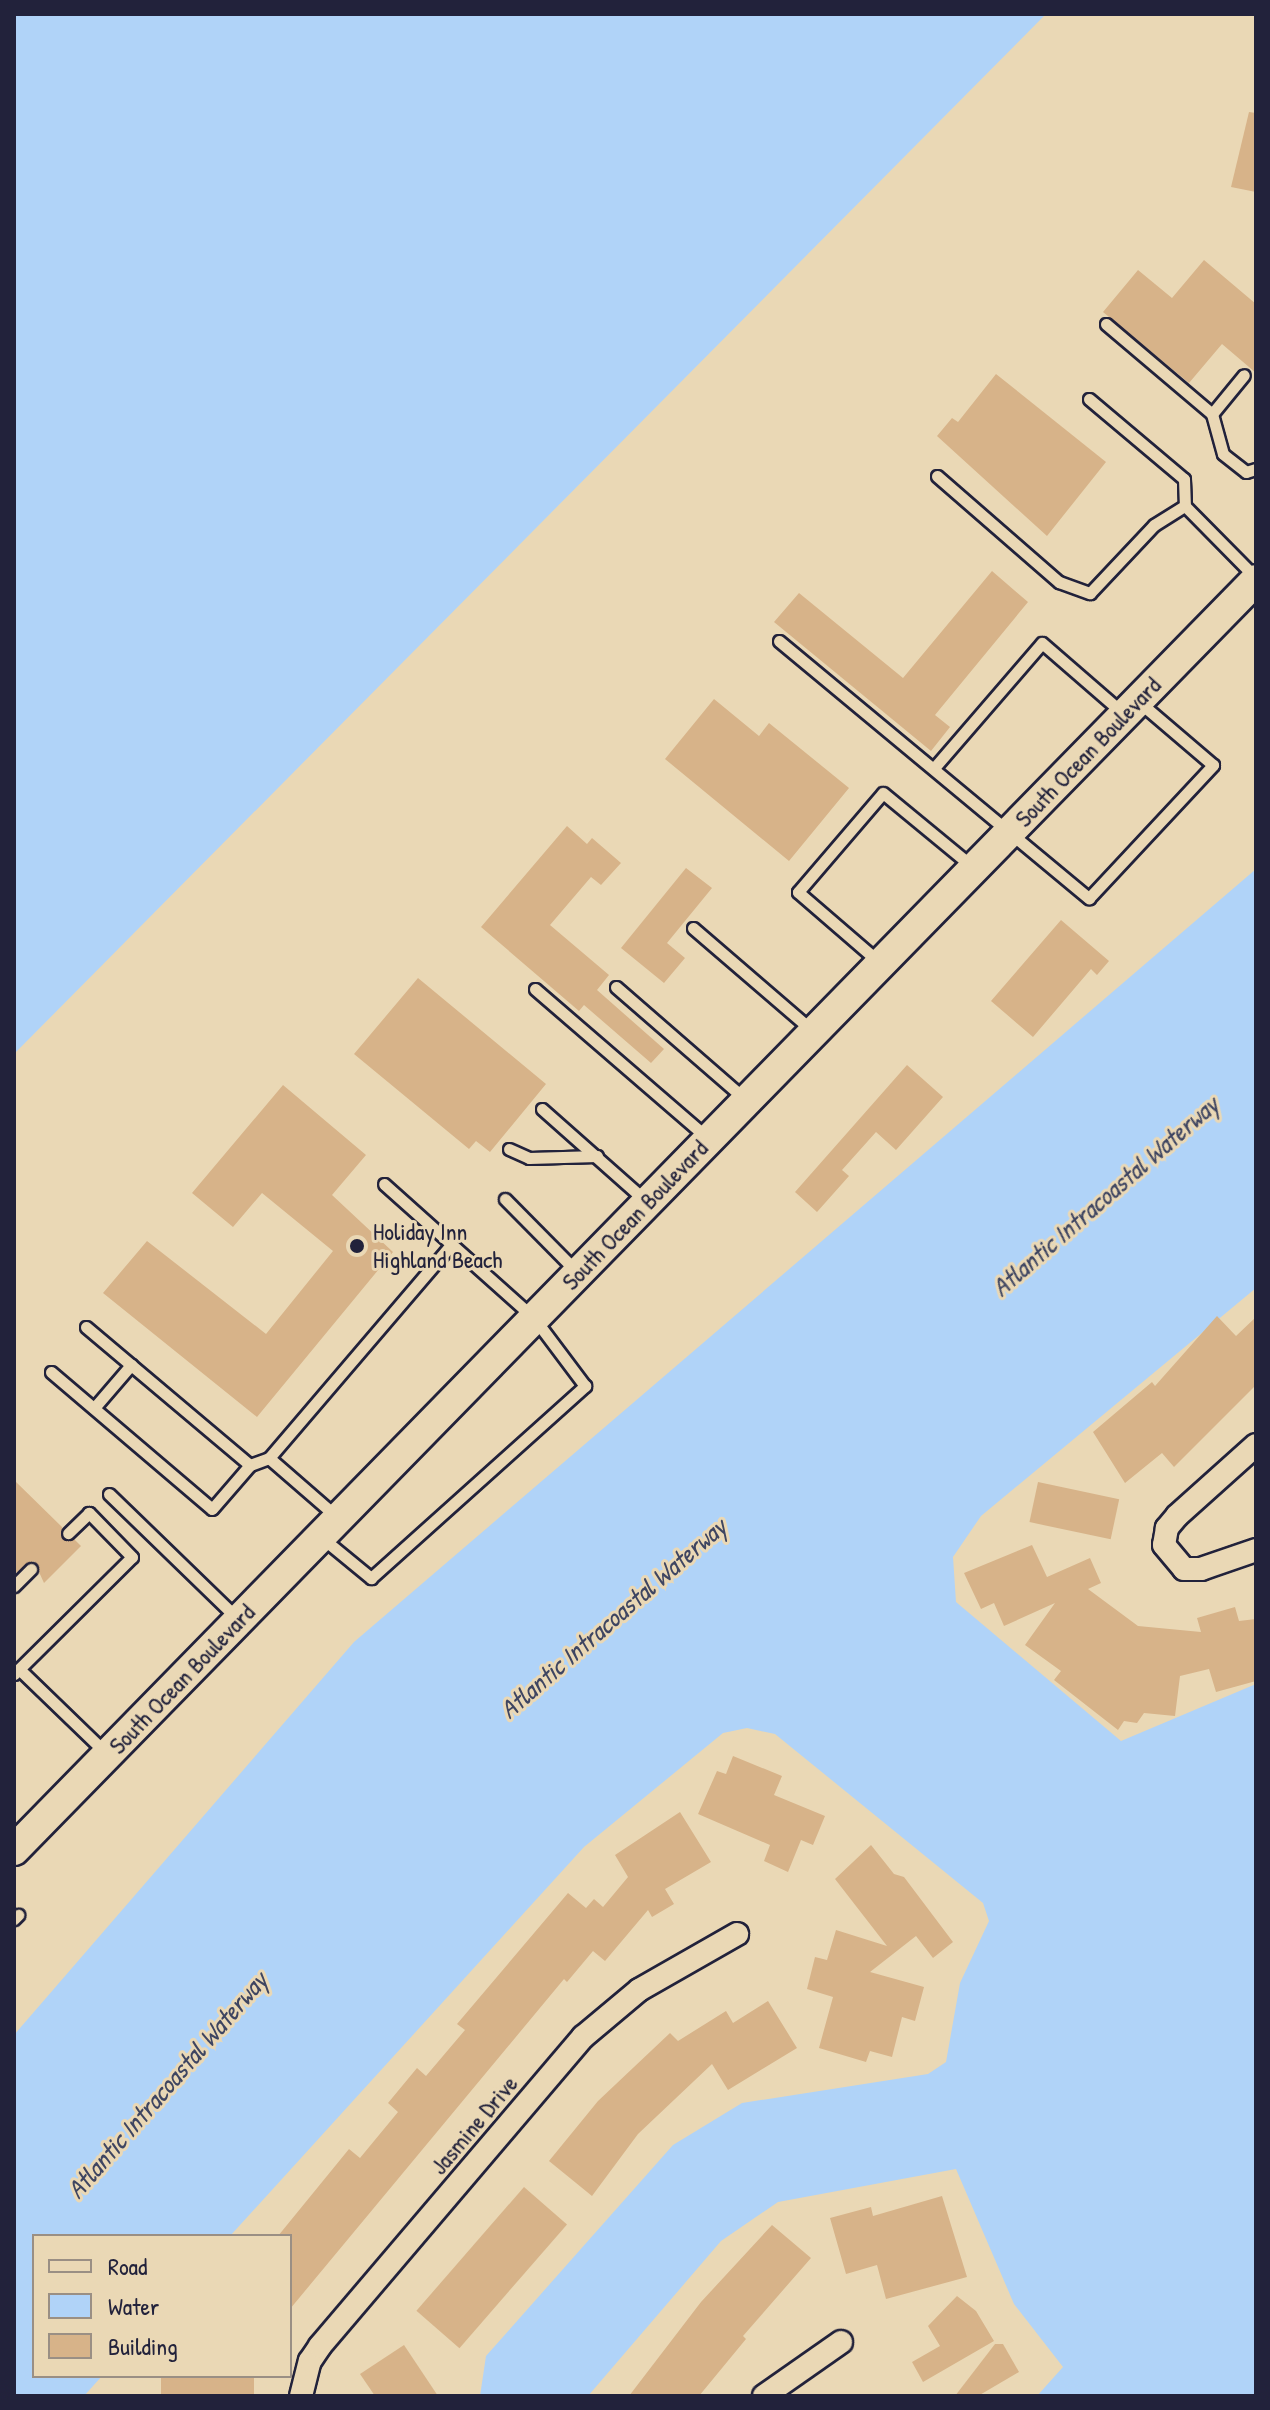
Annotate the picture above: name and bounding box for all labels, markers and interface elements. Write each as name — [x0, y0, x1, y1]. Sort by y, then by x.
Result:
street label: South Ocean Boulevard — [1009, 671, 1167, 833]
water label: Atlantic Intracoastal Waterway — [985, 1089, 1225, 1303]
street label: South Ocean Boulevard — [556, 1134, 714, 1296]
place label: Holiday Inn Highland Beach — [373, 1218, 502, 1274]
marker: Holiday Inn Highland Beach — [348, 1237, 366, 1255]
water label: Atlantic Intracoastal Waterway — [493, 1511, 733, 1725]
street label: South Ocean Boulevard — [103, 1598, 261, 1760]
water label: Atlantic Intracoastal Waterway — [60, 1965, 274, 2205]
street label: Jasmine Drive — [424, 2070, 524, 2180]
legend — [32, 2234, 292, 2378]
text: Road — [108, 2250, 147, 2282]
text: Water — [108, 2290, 159, 2322]
text: Building — [108, 2330, 178, 2362]

